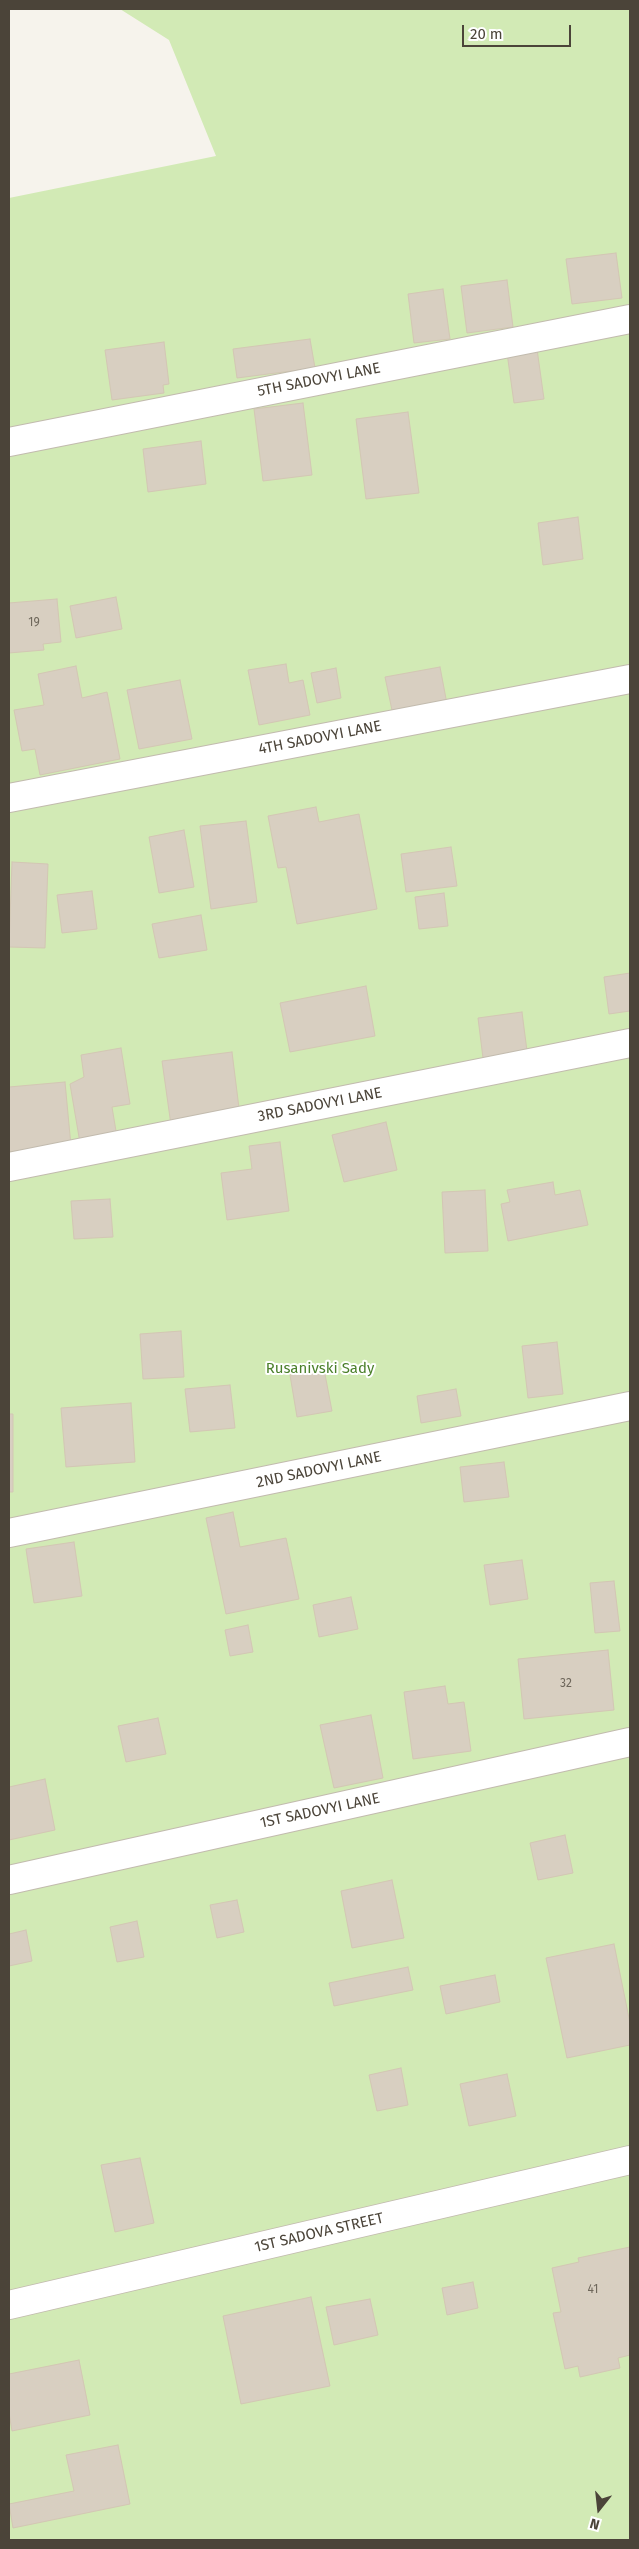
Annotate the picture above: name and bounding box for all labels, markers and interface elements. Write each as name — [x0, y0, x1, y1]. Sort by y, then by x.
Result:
scale bar — [464, 15, 573, 47]
text: 20 m — [470, 25, 503, 43]
street label: 5TH SADOVYI LANE — [256, 359, 382, 401]
house number: 19 — [28, 616, 40, 630]
street label: 4TH SADOVYI LANE — [257, 717, 383, 759]
street label: 3RD SADOVYI LANE — [256, 1084, 384, 1126]
park label: Rusanivski Sady — [266, 1360, 374, 1378]
street label: 2ND SADOVYI LANE — [255, 1448, 383, 1492]
house number: 32 — [560, 1677, 572, 1691]
street label: 1ST SADOVYI LANE — [258, 1790, 382, 1832]
street label: 1ST SADOVA STREET — [253, 2209, 385, 2257]
house number: 41 — [588, 2283, 598, 2297]
north arrow — [574, 2484, 624, 2534]
text: N — [588, 2514, 602, 2533]

